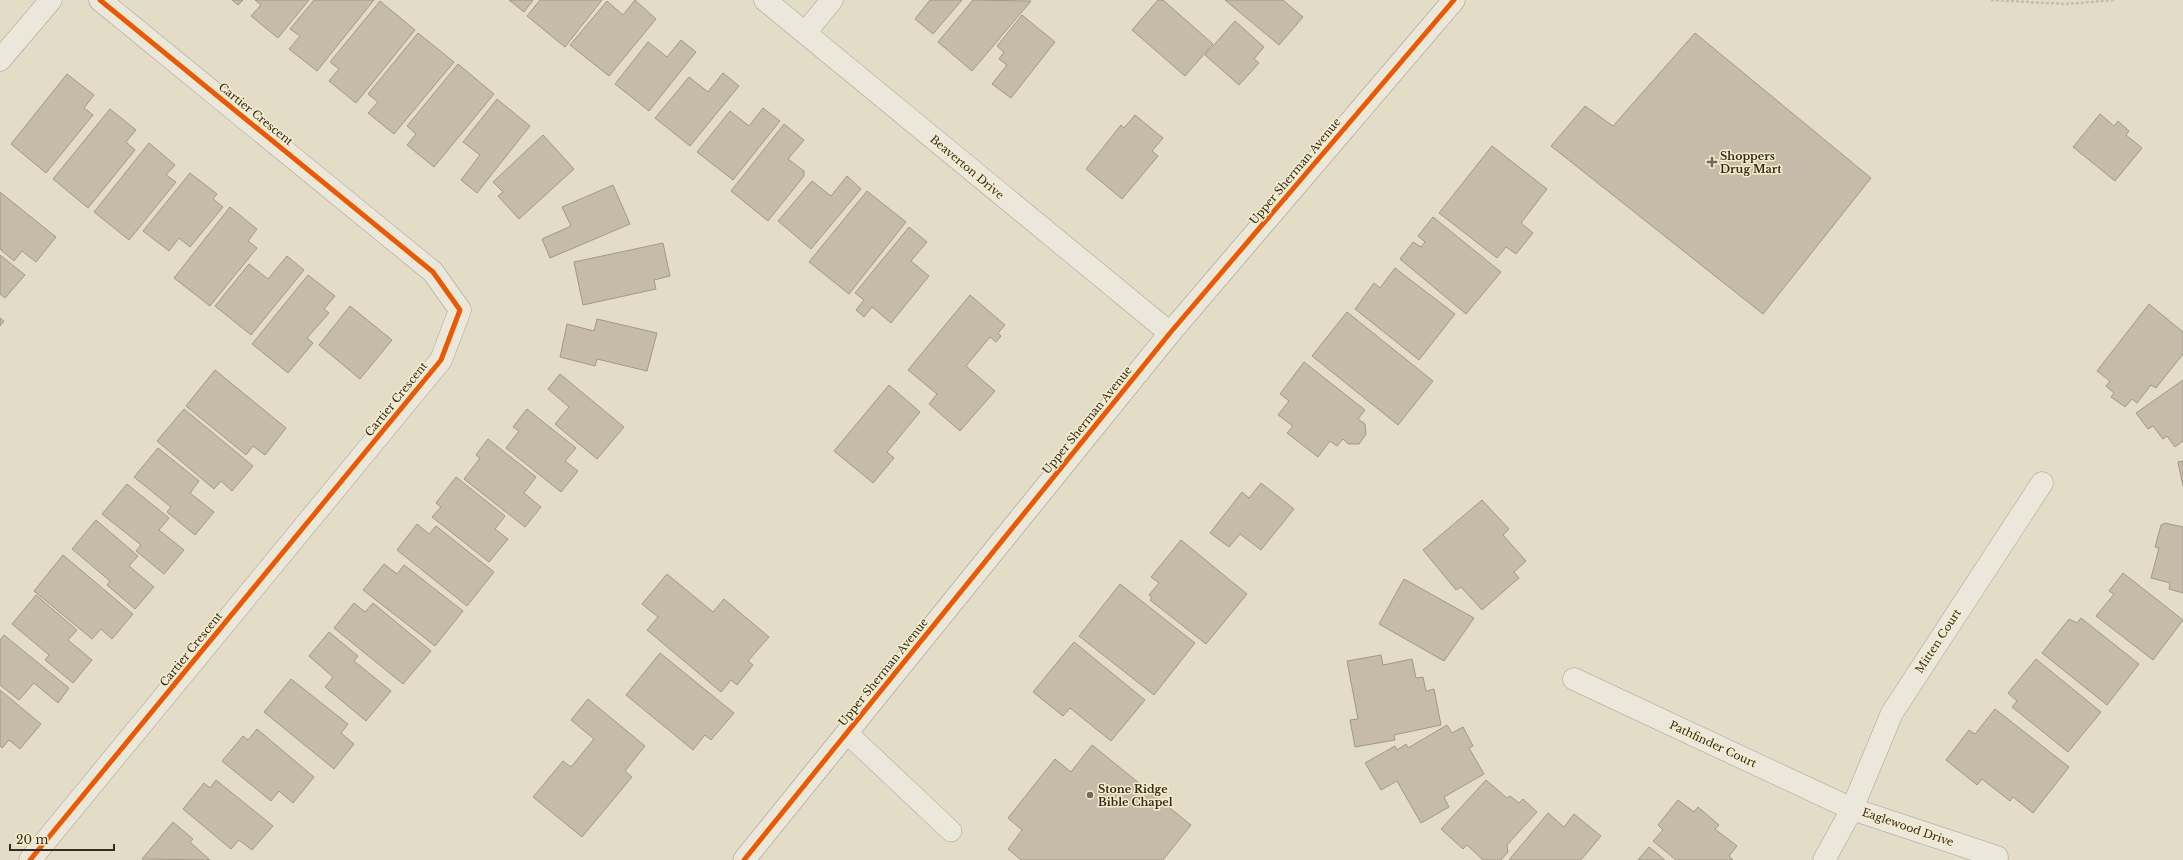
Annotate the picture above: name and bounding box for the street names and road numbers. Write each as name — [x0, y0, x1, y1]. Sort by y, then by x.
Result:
street label: Cartier Crescent — [216, 80, 297, 149]
street label: Upper Sherman Avenue — [1246, 115, 1344, 227]
street label: Beaverton Drive — [927, 132, 1007, 202]
street label: Cartier Crescent — [362, 358, 431, 439]
street label: Upper Sherman Avenue — [1039, 363, 1135, 477]
street label: Mitten Court — [1912, 605, 1964, 676]
street label: Cartier Crescent — [157, 608, 226, 689]
street label: Upper Sherman Avenue — [835, 615, 931, 729]
street label: Pathfinder Court — [1667, 718, 1760, 771]
street label: Eaglewood Drive — [1860, 805, 1956, 849]

